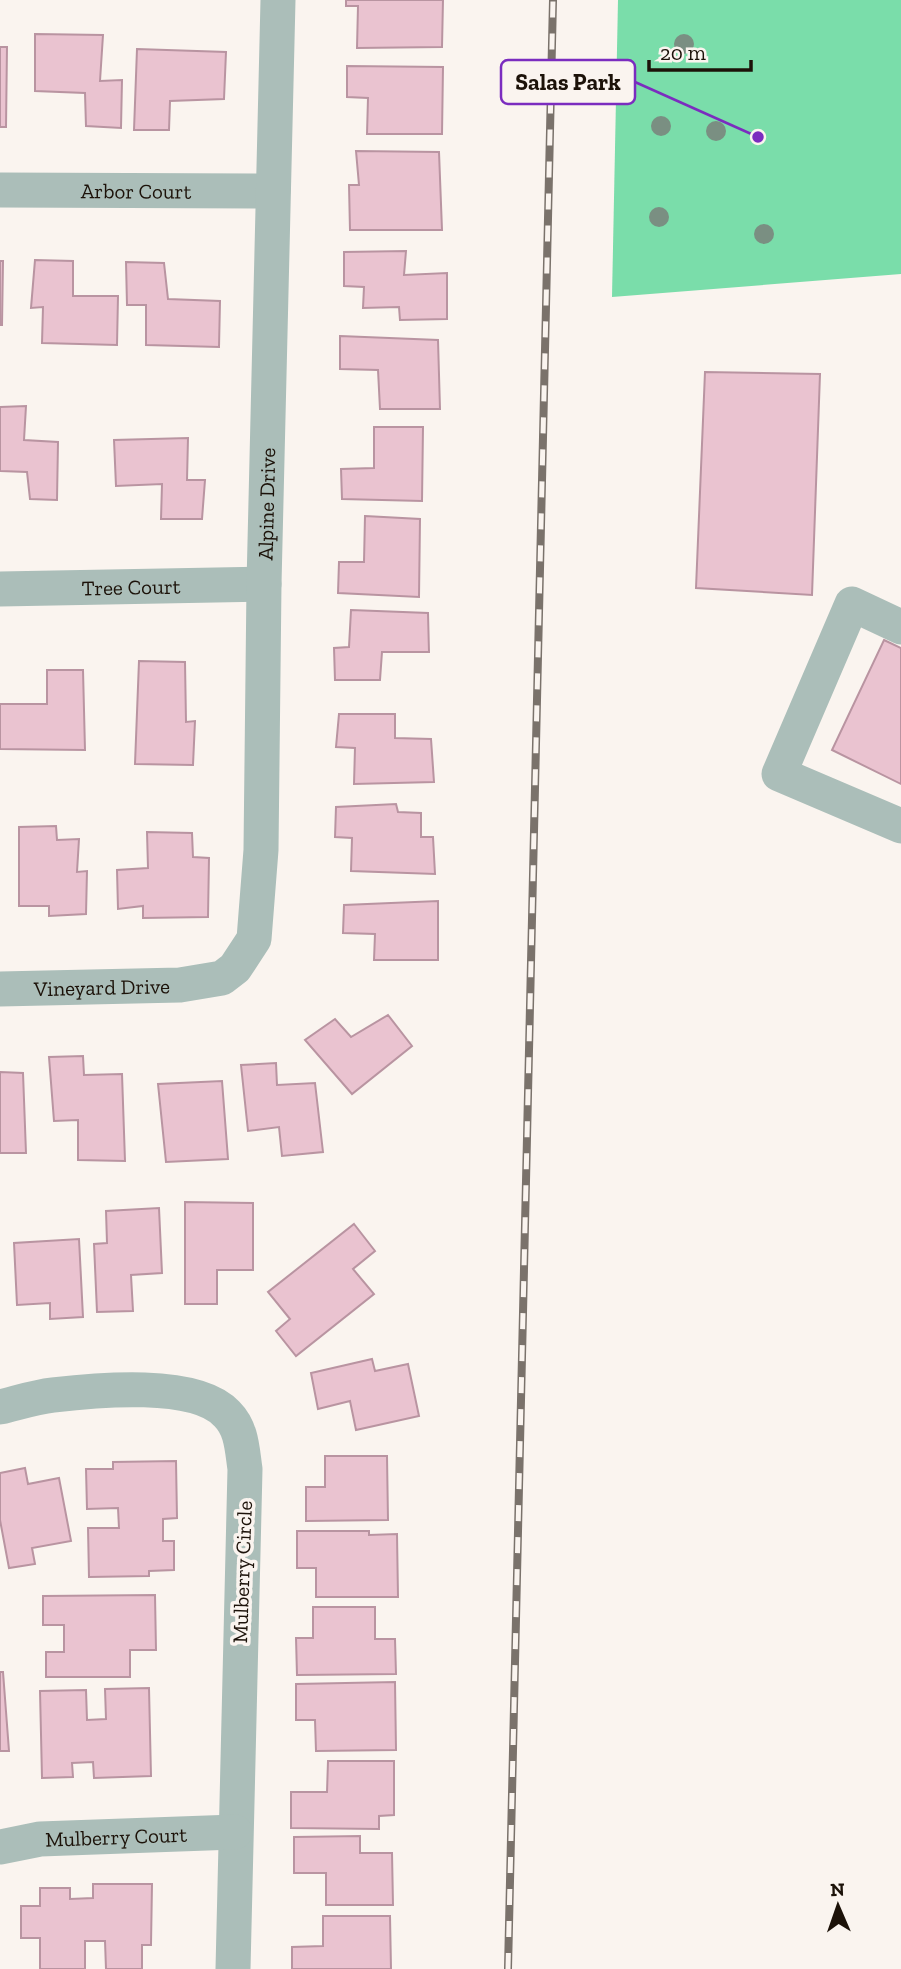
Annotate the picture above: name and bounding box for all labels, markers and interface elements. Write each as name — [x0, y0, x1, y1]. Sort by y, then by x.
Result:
scale bar — [649, 28, 750, 72]
text: 20 m — [660, 40, 706, 65]
callout: Salas Park — [501, 60, 635, 104]
text: Salas Park — [515, 68, 621, 96]
street label: Arbor Court — [81, 178, 191, 203]
street label: Alpine Drive — [252, 447, 280, 561]
street label: Tree Court — [81, 573, 181, 600]
street label: Vineyard Drive — [33, 973, 170, 1001]
street label: Mulberry Circle — [227, 1500, 257, 1644]
street label: Mulberry Court — [45, 1821, 188, 1851]
north arrow — [803, 1871, 873, 1941]
text: N — [830, 1878, 845, 1901]

